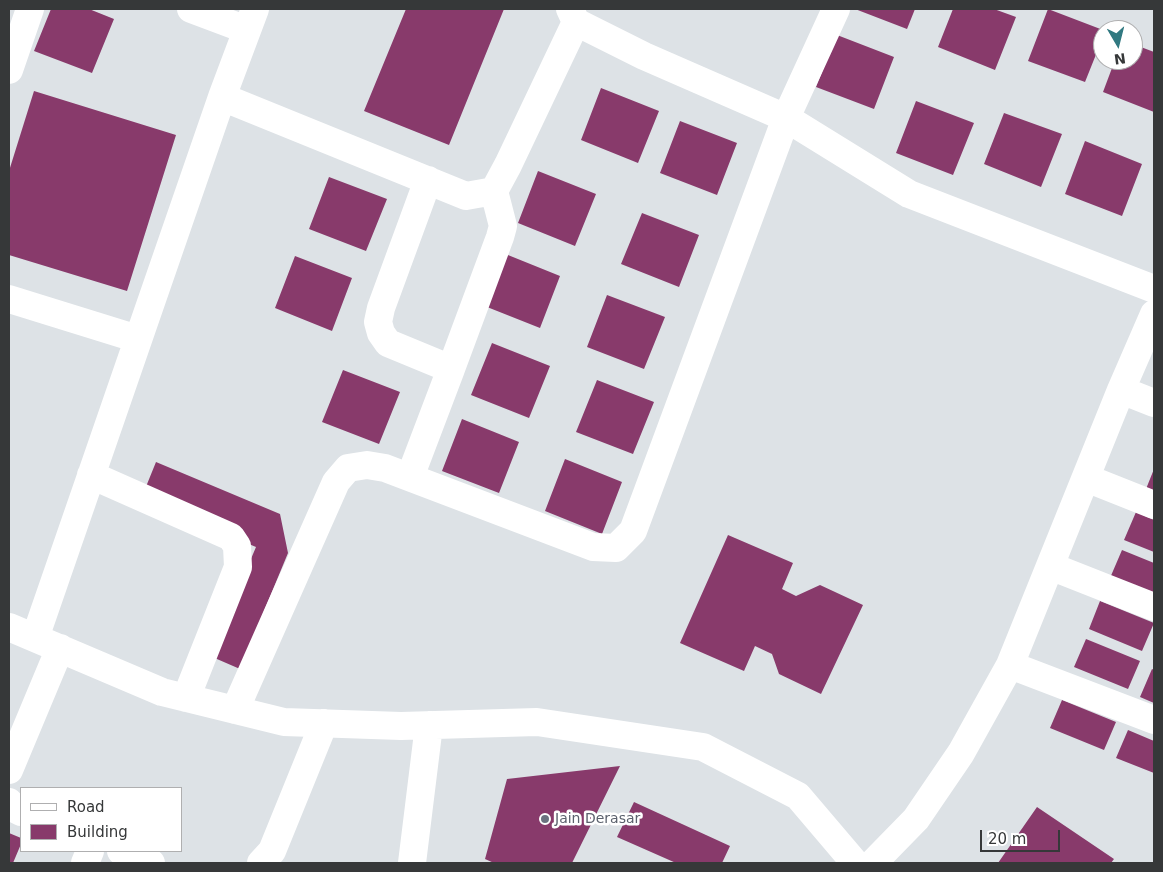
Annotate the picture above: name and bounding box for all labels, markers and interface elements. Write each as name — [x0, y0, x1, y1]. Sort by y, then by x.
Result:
north arrow — [1093, 20, 1143, 70]
text: N — [1113, 50, 1127, 68]
legend — [20, 787, 182, 852]
text: Road — [67, 798, 105, 816]
place label: Jain Derasar — [555, 811, 640, 827]
marker: Jain Derasar — [539, 813, 551, 825]
scale bar — [983, 820, 1063, 852]
text: Building — [67, 823, 128, 841]
text: 20 m — [988, 830, 1026, 848]

